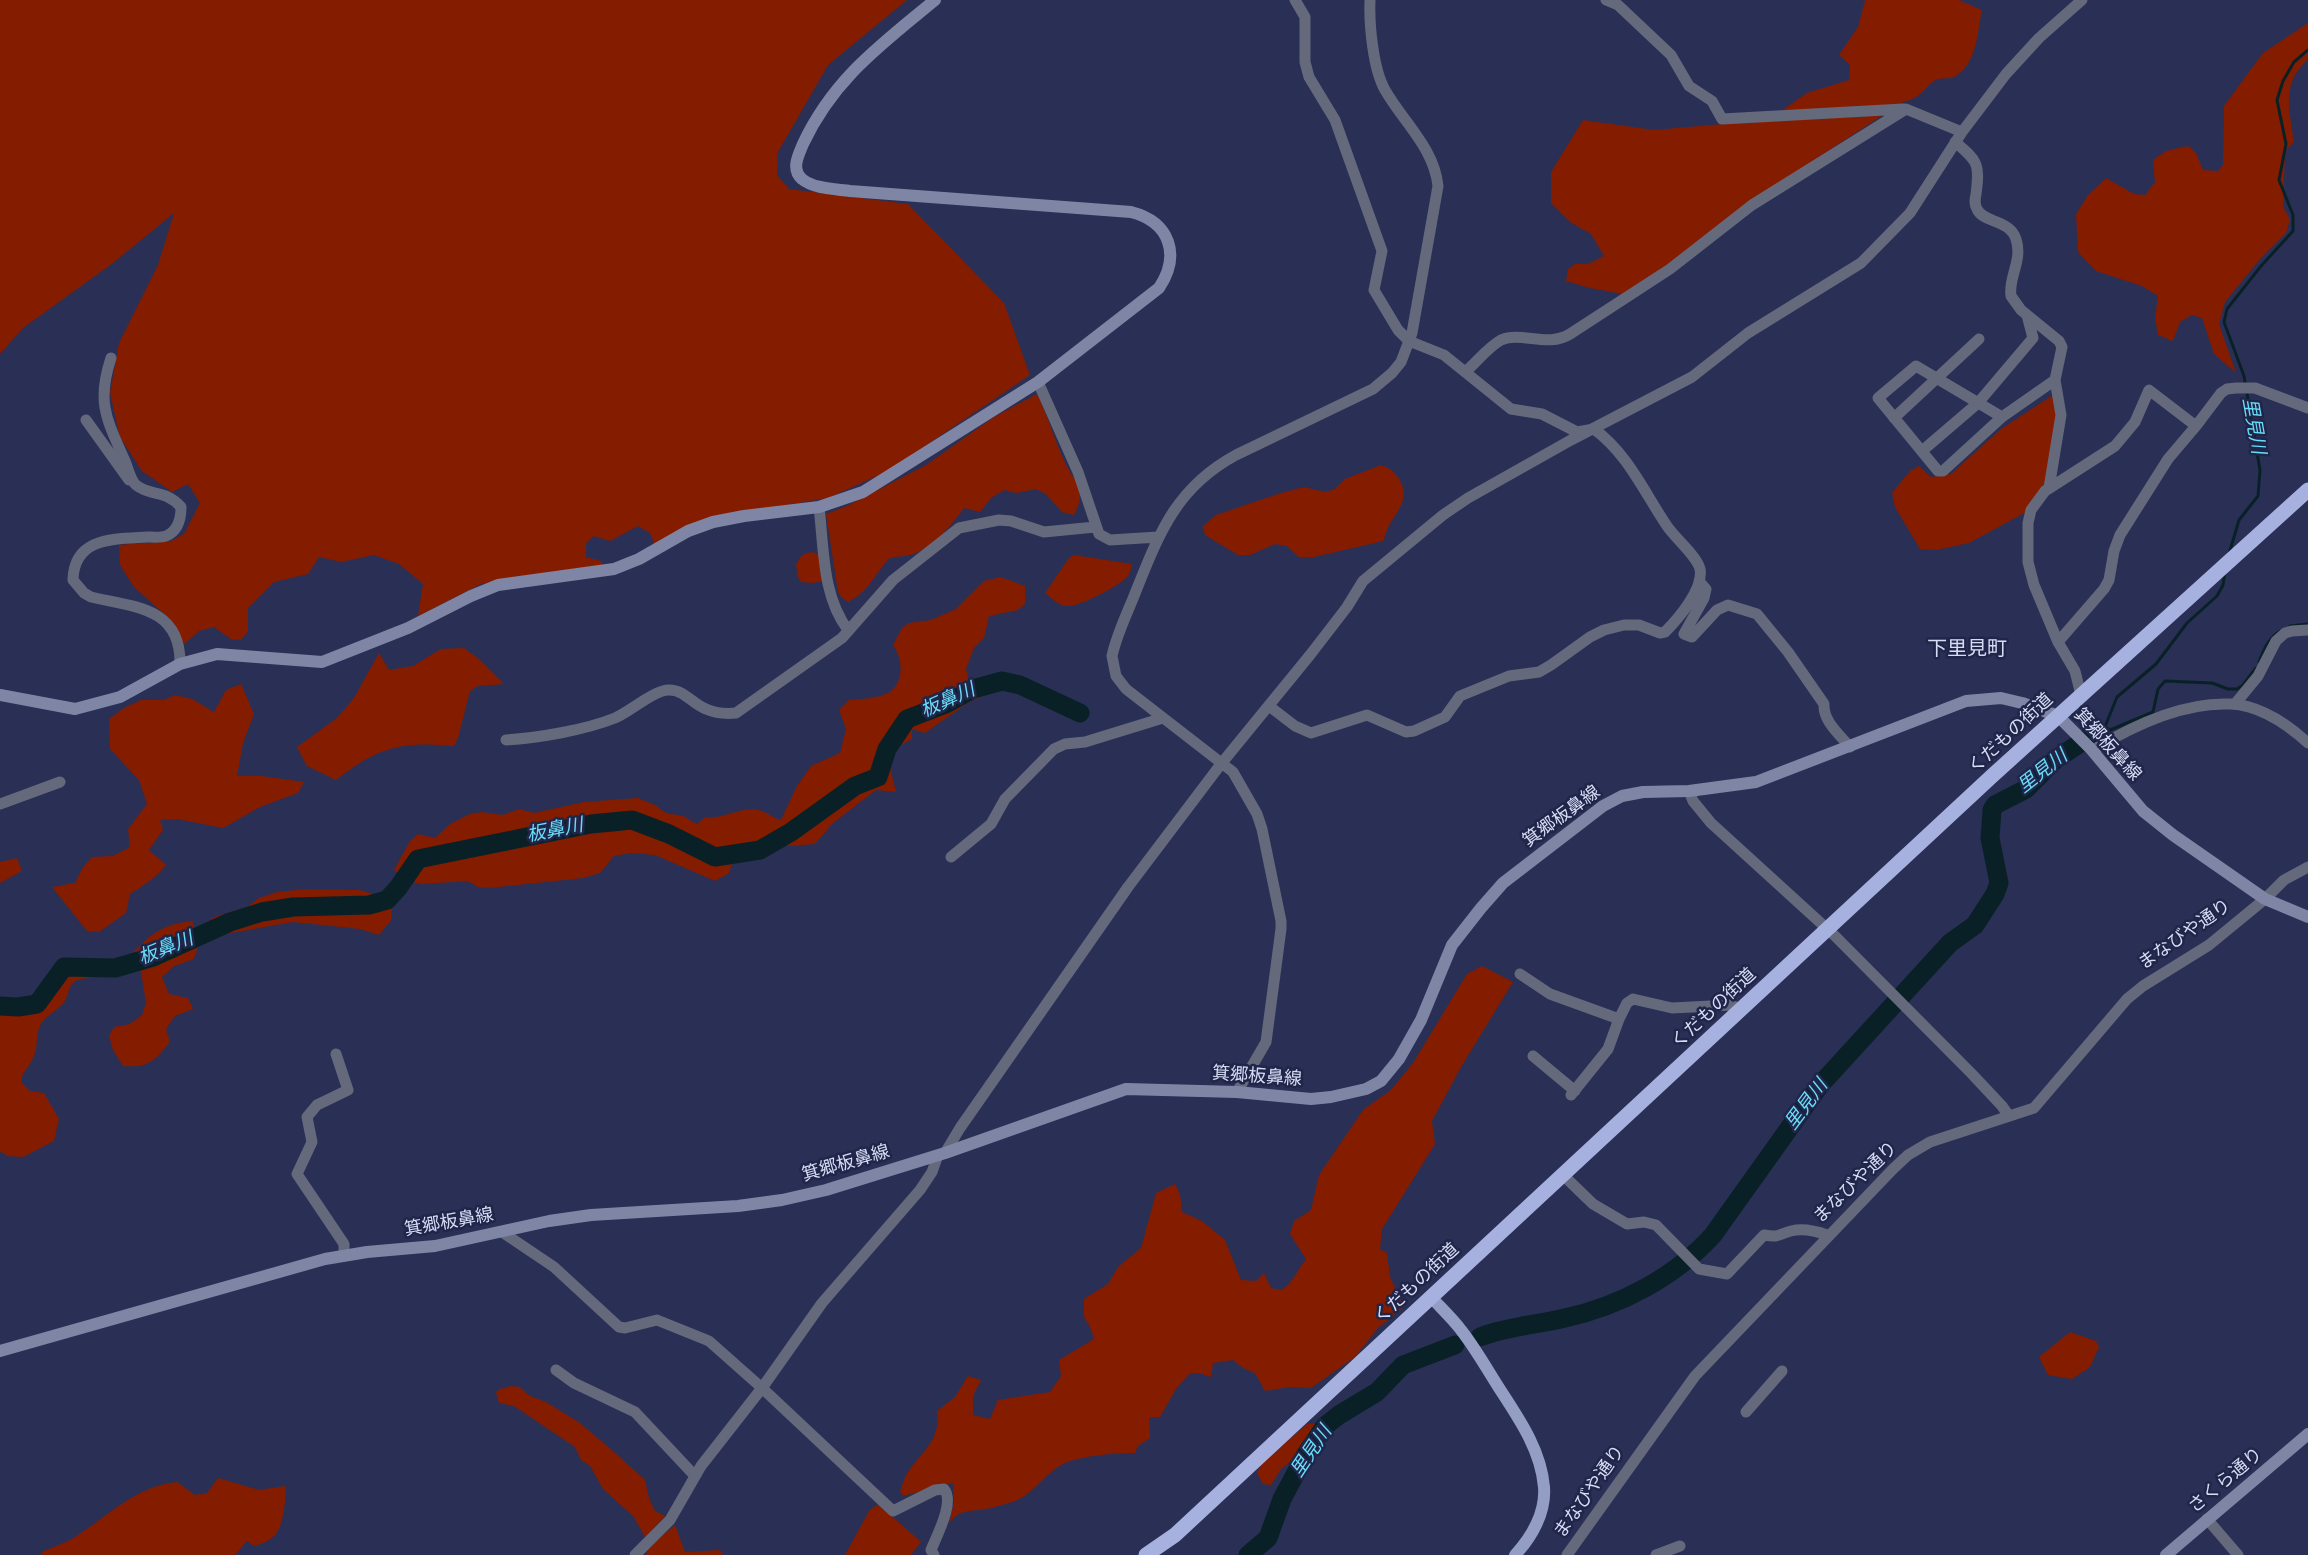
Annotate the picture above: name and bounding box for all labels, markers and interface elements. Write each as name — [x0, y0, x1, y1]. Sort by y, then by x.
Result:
water label: 里見川 — [2237, 396, 2269, 456]
district label: 下里見町 — [1927, 638, 2007, 662]
water label: 板鼻川 — [917, 679, 979, 723]
street label: くだもの街道 — [1964, 689, 2058, 779]
street label: 箕郷板鼻線 — [2069, 704, 2145, 786]
water label: 里見川 — [2014, 745, 2072, 799]
street label: 箕郷板鼻線 — [1519, 782, 1605, 852]
water label: 板鼻川 — [525, 814, 585, 848]
street label: まなびや通り — [2135, 895, 2235, 975]
water label: 板鼻川 — [135, 928, 197, 970]
street label: くだもの街道 — [1667, 964, 1761, 1054]
street label: 箕郷板鼻線 — [1211, 1063, 1303, 1091]
water label: 里見川 — [1781, 1075, 1833, 1135]
street label: まなびや通り — [1810, 1138, 1902, 1228]
street label: 箕郷板鼻線 — [800, 1141, 892, 1187]
street label: 箕郷板鼻線 — [403, 1205, 495, 1241]
street label: くだもの街道 — [1370, 1239, 1464, 1329]
water label: 里見川 — [1287, 1422, 1337, 1482]
street label: まなびや通り — [1550, 1442, 1630, 1542]
street label: さくら通り — [2185, 1444, 2267, 1518]

